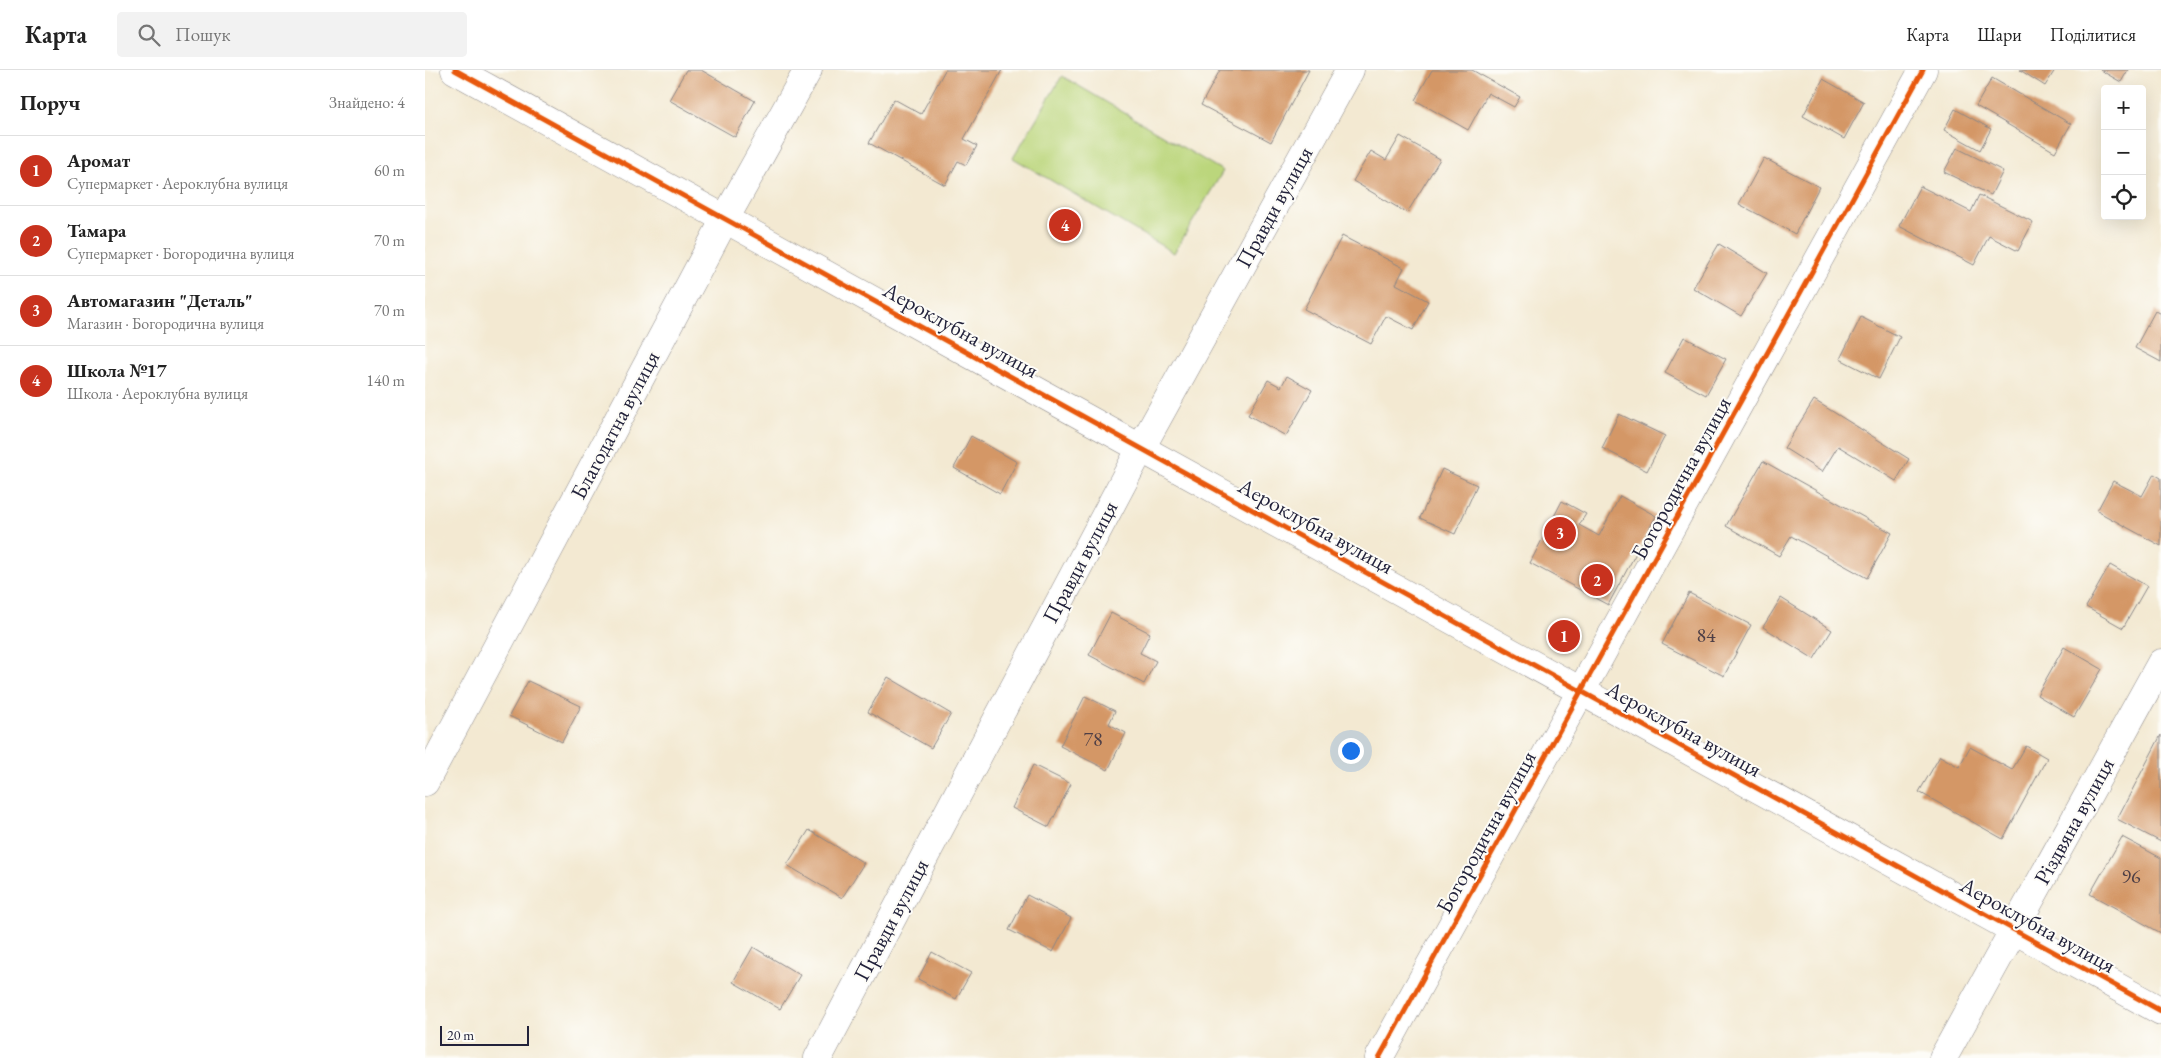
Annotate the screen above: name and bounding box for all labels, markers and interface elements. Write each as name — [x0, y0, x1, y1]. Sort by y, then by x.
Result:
search box — [117, 12, 467, 57]
text: Карта — [25, 19, 87, 50]
icon: search — [135, 21, 163, 49]
text: Пошук — [175, 22, 231, 47]
text: Карта — [1906, 23, 1949, 46]
text: Шари — [1977, 23, 2022, 46]
text: Поділитися — [2050, 23, 2136, 46]
map controls — [2101, 85, 2146, 220]
button: + — [2101, 85, 2146, 130]
text: Поруч — [20, 89, 80, 116]
text: Знайдено: 4 — [329, 92, 405, 113]
button: − — [2101, 130, 2146, 175]
street label: Правди вулиця — [1229, 141, 1319, 273]
text: Аромат — [67, 148, 130, 173]
text: 1 — [32, 160, 40, 181]
text: 60 m — [374, 160, 405, 181]
text: Супермаркет · Аероклубна вулиця — [67, 173, 288, 194]
button: locate — [2101, 175, 2146, 220]
pin: 4 — [1049, 206, 1081, 244]
text: Тамара — [67, 218, 126, 243]
text: 2 — [32, 230, 40, 251]
text: 70 m — [374, 230, 405, 251]
text: Супермаркет · Богородична вулиця — [67, 243, 294, 264]
street label: Аероклубна вулиця — [877, 275, 1044, 385]
text: Автомагазин "Деталь" — [67, 288, 252, 313]
text: 3 — [32, 300, 40, 321]
text: 70 m — [374, 300, 405, 321]
text: Магазин · Богородична вулиця — [67, 313, 264, 334]
street label: Благодатна вулиця — [564, 346, 666, 504]
text: Школа №17 — [67, 358, 167, 383]
text: 4 — [32, 370, 40, 391]
text: 140 m — [366, 370, 405, 391]
text: Школа · Аероклубна вулиця — [67, 383, 248, 404]
street label: Богородична вулиця — [1624, 391, 1738, 565]
street label: Аероклубна вулиця — [1232, 471, 1399, 581]
street label: Правди вулиця — [1036, 496, 1124, 628]
pin: 3 — [1544, 514, 1576, 552]
pin: 2 — [1581, 561, 1613, 599]
pin: 1 — [1548, 617, 1580, 655]
house number: 84 — [1696, 622, 1716, 648]
street label: Аероклубна вулиця — [1600, 674, 1767, 784]
house number: 78 — [1083, 726, 1103, 752]
your location — [1338, 738, 1364, 764]
street label: Богородична вулиця — [1429, 745, 1543, 919]
street label: Різдвяна вулиця — [2027, 752, 2121, 890]
street label: Правди вулиця — [847, 854, 935, 986]
house number: 96 — [2121, 863, 2141, 889]
street label: Аероклубна вулиця — [1954, 870, 2121, 980]
scale bar — [440, 1023, 529, 1046]
text: 20 m — [447, 1026, 474, 1044]

